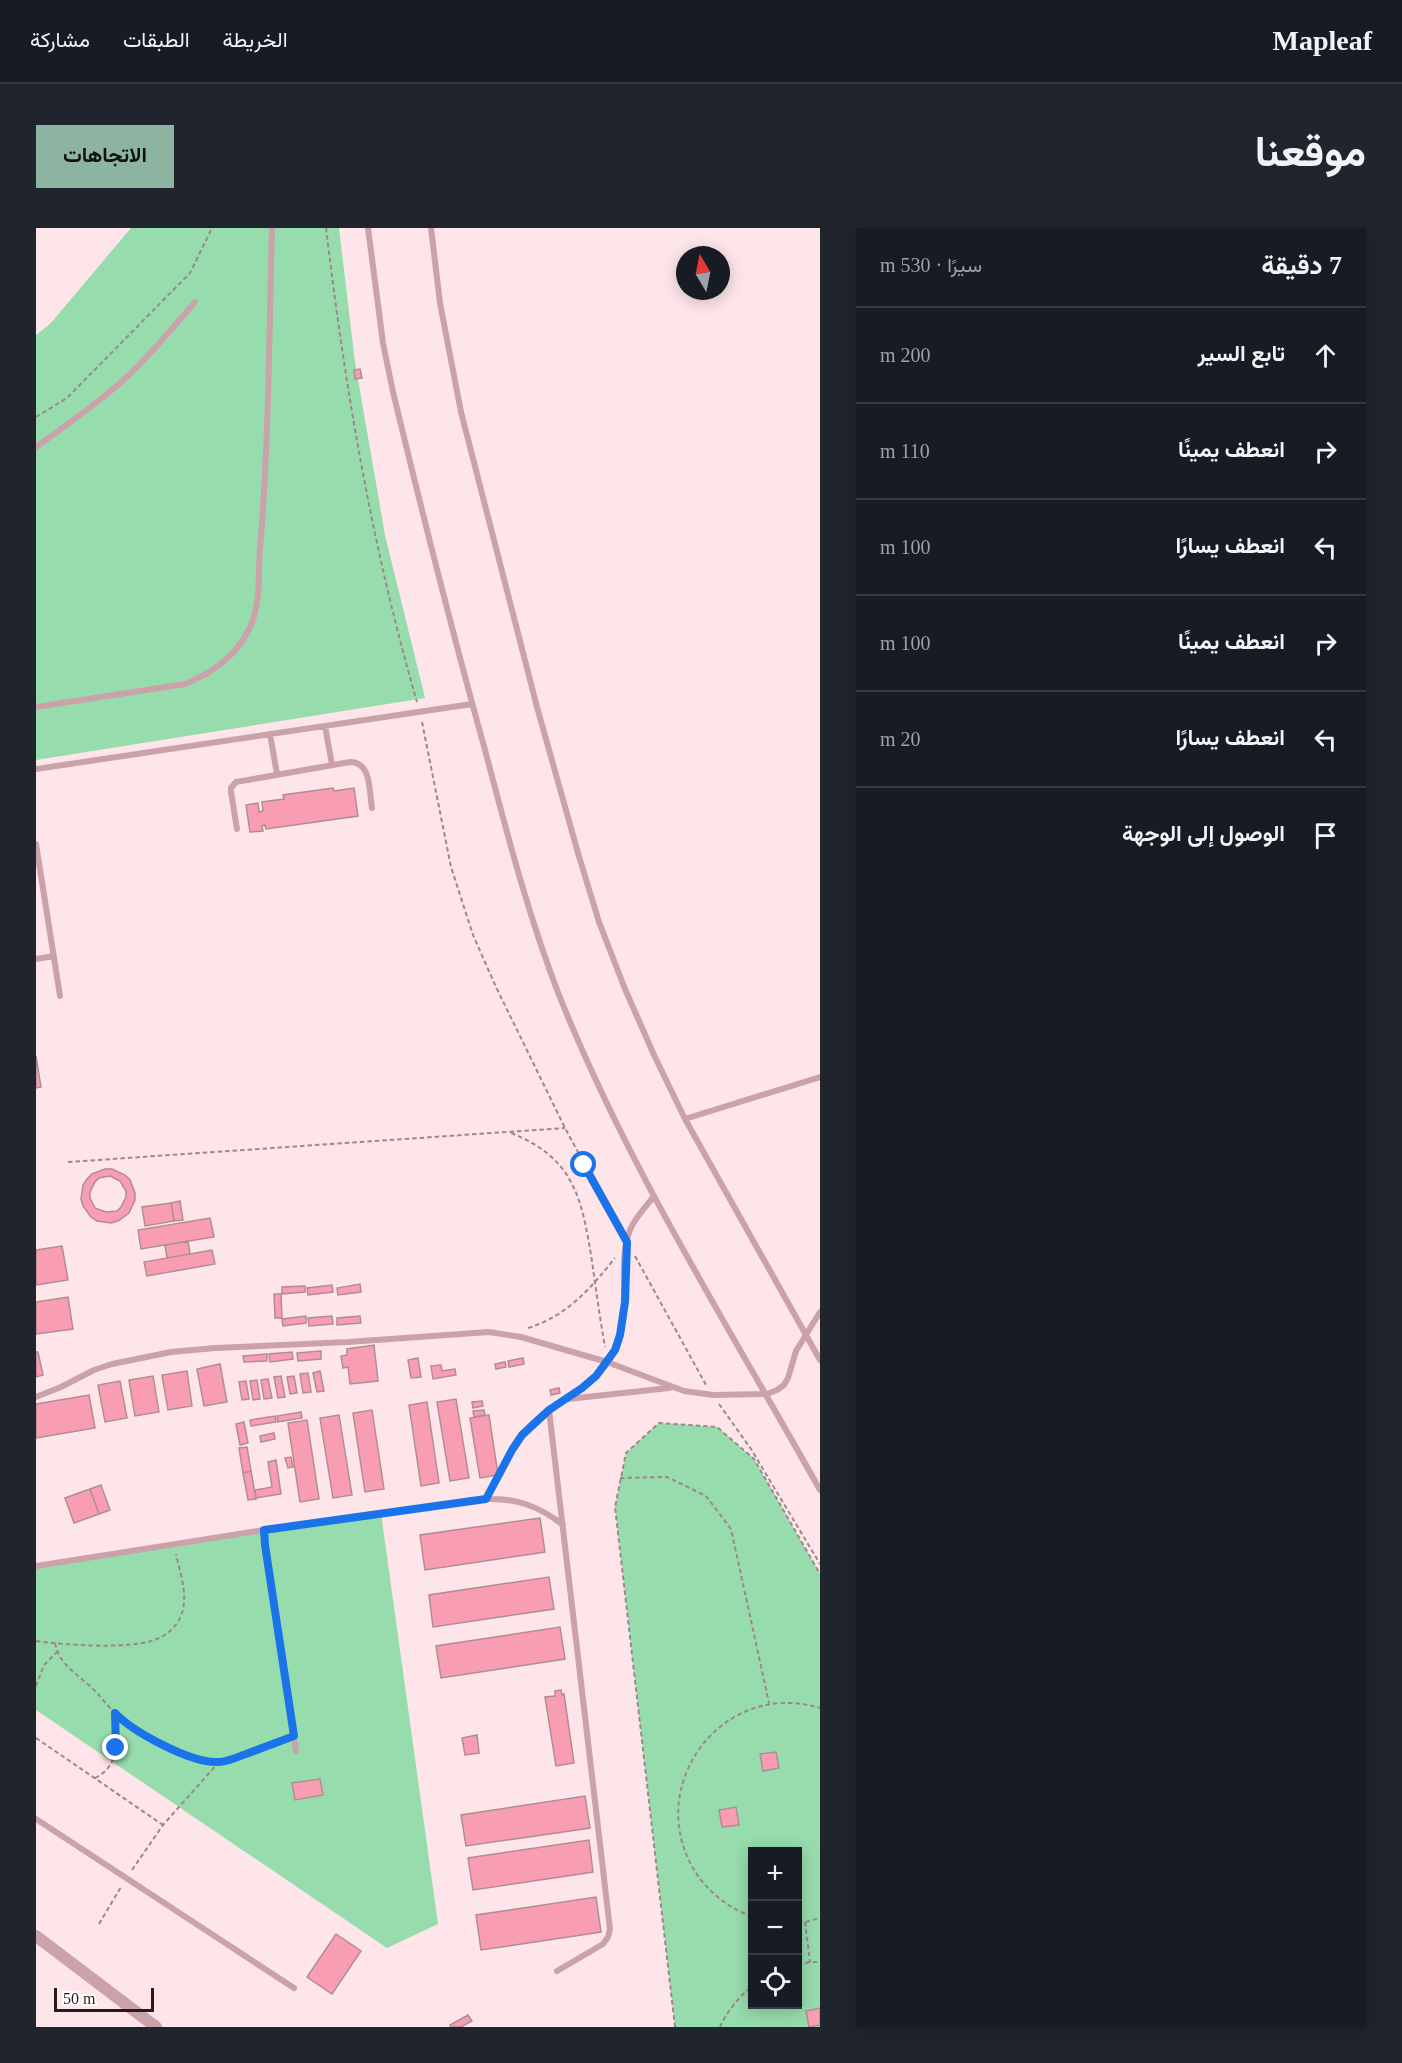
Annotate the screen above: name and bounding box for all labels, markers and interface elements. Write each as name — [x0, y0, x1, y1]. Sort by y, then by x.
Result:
text: Mapleaf — [1272, 25, 1372, 56]
text: مشاركة — [30, 28, 90, 52]
text: الطبقات — [123, 28, 190, 52]
text: الخريطة — [223, 28, 288, 52]
button: الاتجاهات — [36, 125, 174, 188]
text: موقعنا — [1255, 129, 1366, 175]
north arrow — [676, 246, 730, 300]
text: 7 دقيقة — [1261, 251, 1342, 280]
text: سيرًا · 530 m — [880, 254, 982, 276]
icon: ahead — [1309, 339, 1342, 372]
text: تابع السير — [1197, 341, 1285, 366]
text: 200 m — [880, 344, 931, 366]
icon: right — [1309, 435, 1342, 468]
text: انعطف يمينًا — [1178, 437, 1285, 462]
text: 110 m — [880, 440, 930, 462]
icon: left — [1309, 531, 1342, 564]
text: انعطف يسارًا — [1175, 533, 1285, 558]
text: 100 m — [880, 536, 931, 558]
icon: right — [1309, 627, 1342, 660]
text: انعطف يمينًا — [1178, 629, 1285, 654]
text: 100 m — [880, 632, 931, 654]
icon: left — [1309, 723, 1342, 756]
text: انعطف يسارًا — [1175, 725, 1285, 750]
text: 20 m — [880, 728, 921, 750]
icon: arrive — [1309, 819, 1342, 852]
text: الوصول إلى الوجهة — [1122, 821, 1285, 846]
route start — [570, 1151, 596, 1177]
route end — [102, 1734, 128, 1760]
map controls — [748, 1847, 802, 2009]
button: + — [748, 1847, 802, 1901]
button: − — [748, 1901, 802, 1955]
button: locate — [748, 1955, 802, 2009]
scale bar — [54, 1985, 154, 2012]
text: 50 m — [63, 1990, 95, 2007]

